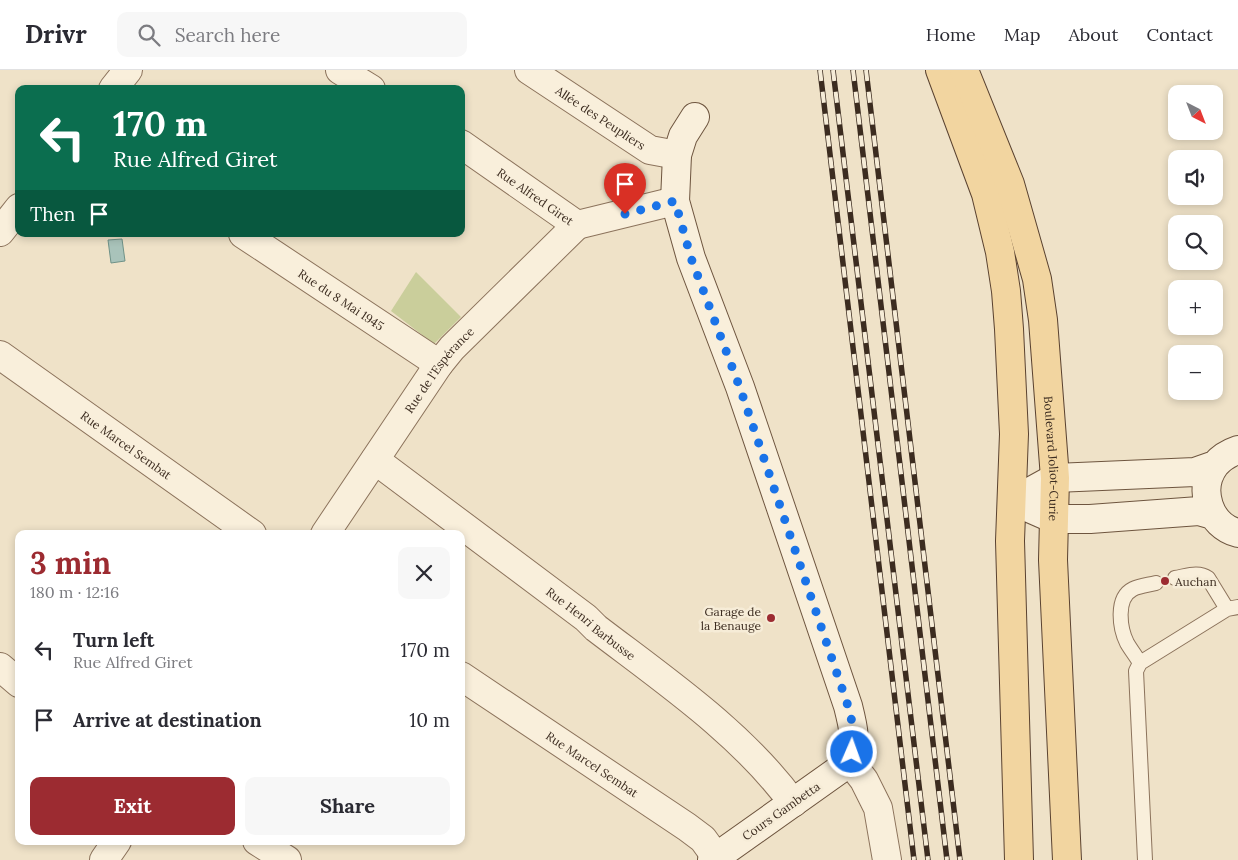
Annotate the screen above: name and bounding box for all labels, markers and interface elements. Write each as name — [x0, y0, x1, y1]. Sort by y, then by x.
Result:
search box — [117, 12, 467, 57]
text: Drivr — [25, 19, 87, 50]
icon: search — [135, 21, 163, 49]
text: Search here — [175, 23, 280, 47]
text: Home — [926, 23, 976, 46]
text: Map — [1004, 23, 1040, 46]
text: About — [1068, 23, 1118, 46]
text: Contact — [1146, 23, 1213, 46]
street label: Allée des Peupliers — [552, 82, 649, 153]
north arrow — [1168, 85, 1222, 140]
map controls — [1168, 85, 1223, 400]
text: 170 m — [113, 101, 207, 146]
icon: left — [30, 105, 95, 170]
text: Rue Alfred Giret — [113, 145, 278, 173]
button: sound — [1168, 150, 1223, 205]
pin — [604, 163, 646, 214]
street label: Rue Alfred Giret — [494, 164, 577, 228]
icon: arrive — [611, 170, 639, 198]
icon: arrive — [85, 200, 113, 228]
text: Then — [30, 202, 75, 226]
button: search — [1168, 215, 1223, 270]
street label: Rue du 8 Mai 1945 — [296, 265, 387, 333]
button: + — [1168, 280, 1223, 335]
street label: Rue de l'Espérance — [401, 323, 477, 416]
button: − — [1168, 345, 1223, 400]
street label: Boulevard Joliot-Curie — [1041, 395, 1063, 522]
street label: Rue Marcel Sembat — [78, 407, 175, 482]
text: 3 min — [30, 544, 111, 582]
button: close — [398, 547, 450, 599]
place label: Auchan — [1174, 574, 1217, 589]
marker: Auchan — [1159, 575, 1171, 587]
text: 180 m · 12:16 — [30, 582, 119, 602]
street label: Rue Henri Barbusse — [544, 584, 639, 663]
place label: Garage de la Benauge — [701, 604, 761, 633]
marker: Garage de la Benauge — [765, 612, 777, 624]
text: Turn left — [73, 628, 154, 652]
icon: left — [30, 636, 58, 664]
text: 170 m — [401, 638, 450, 662]
text: Rue Alfred Giret — [73, 652, 193, 672]
icon: arrive — [30, 706, 58, 734]
text: Arrive at destination — [73, 708, 262, 732]
text: 10 m — [409, 708, 450, 732]
position arrow — [825, 725, 877, 777]
street label: Rue Marcel Sembat — [543, 728, 642, 800]
button: Exit — [30, 777, 235, 835]
button: Share — [245, 777, 450, 835]
street label: Cours Gambetta — [739, 779, 823, 843]

